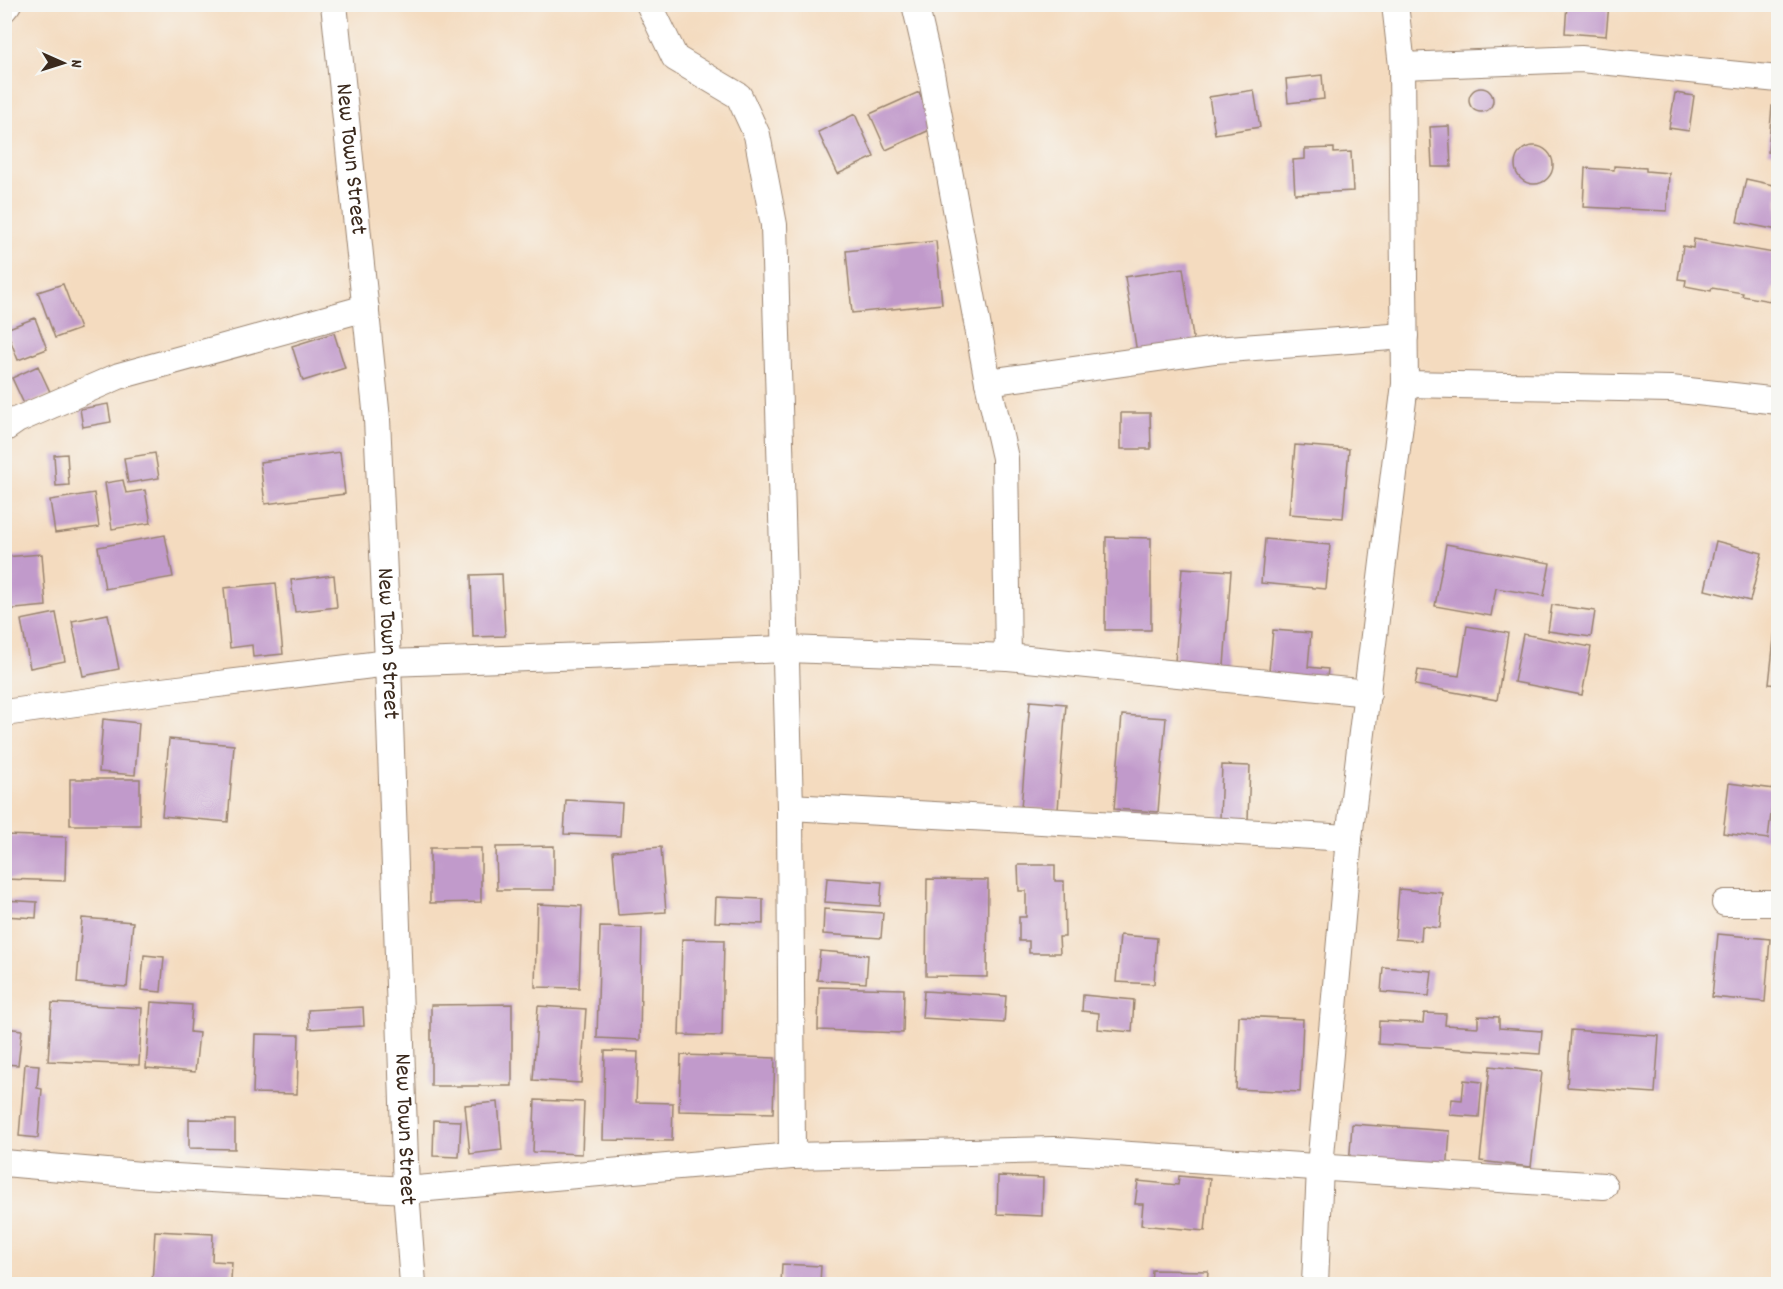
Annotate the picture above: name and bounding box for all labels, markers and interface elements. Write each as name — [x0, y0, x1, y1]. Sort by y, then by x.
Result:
north arrow — [33, 33, 93, 93]
text: N — [64, 59, 87, 68]
street label: New Town Street — [325, 82, 375, 237]
street label: New Town Street — [367, 567, 407, 720]
street label: New Town Street — [384, 1053, 424, 1207]

